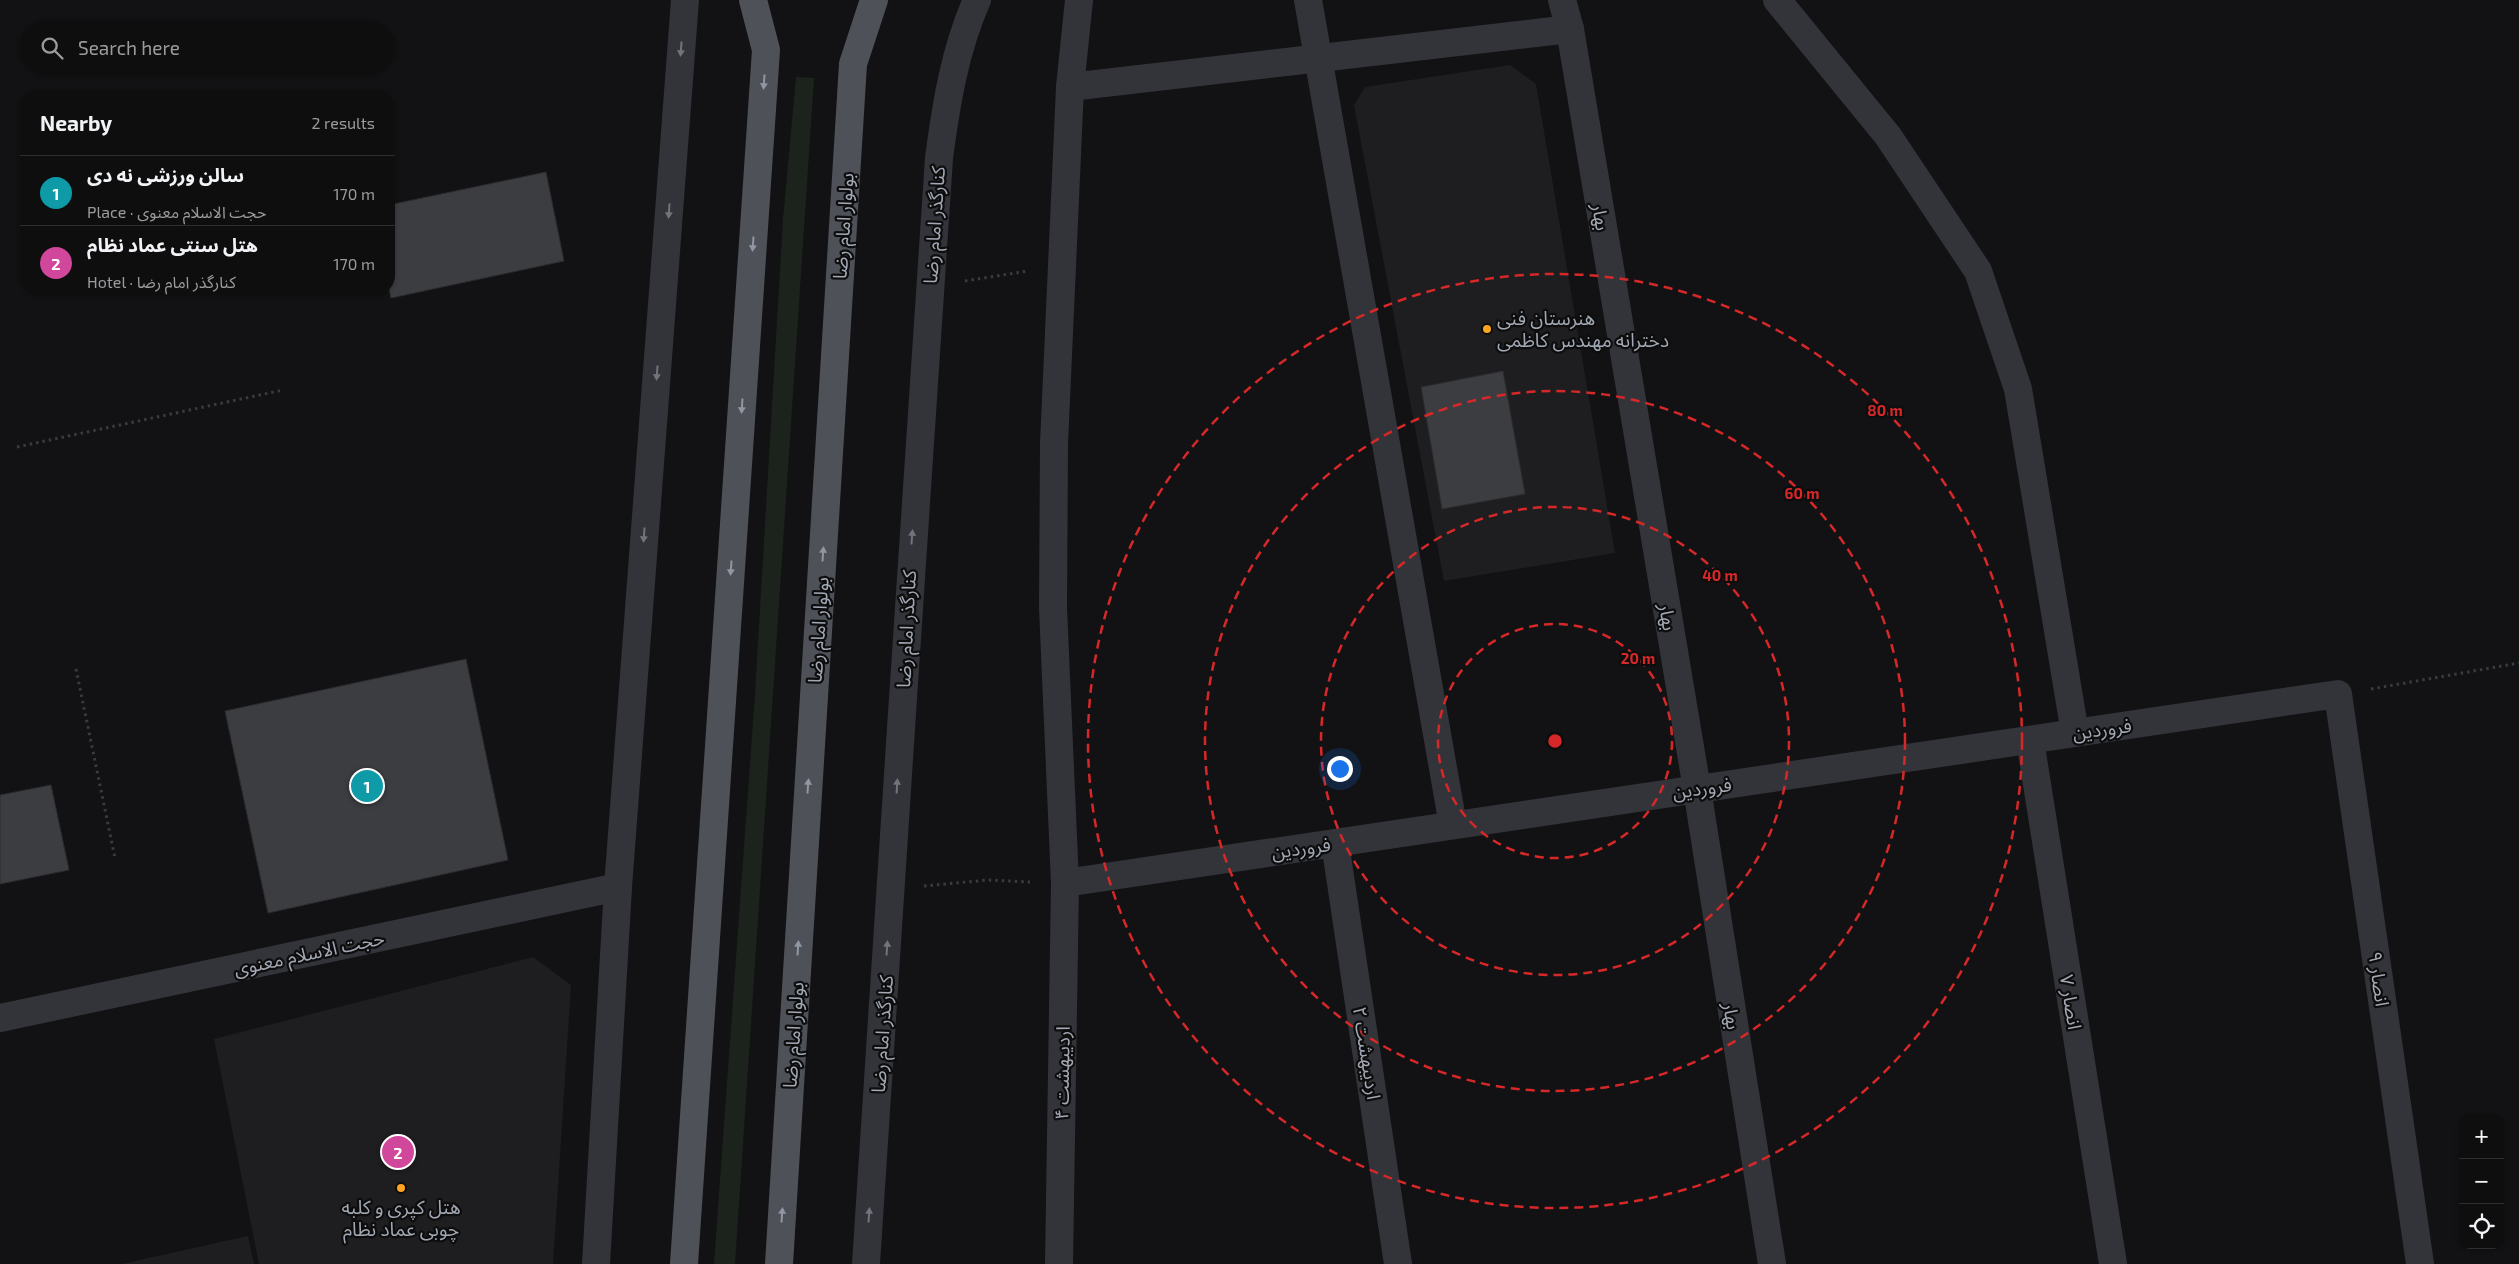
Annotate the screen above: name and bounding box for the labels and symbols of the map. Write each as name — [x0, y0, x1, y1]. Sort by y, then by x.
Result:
one-way arrow — [677, 41, 685, 57]
one-way arrow — [759, 74, 767, 90]
street label: کنارگذر امام رضا — [918, 164, 953, 285]
street label: بولوار امام رضا — [827, 172, 862, 280]
street label: بهار — [1587, 201, 1615, 232]
one-way arrow — [665, 203, 673, 219]
one-way arrow — [748, 236, 756, 252]
place label: هنرستان فنی دخترانه مهندس کاظمی — [1497, 306, 1669, 352]
marker: هنرستان فنی دخترانه مهندس کاظمی — [1481, 323, 1493, 335]
one-way arrow — [652, 365, 660, 381]
one-way arrow — [737, 399, 745, 415]
text: 80 m — [1867, 401, 1903, 419]
text: 60 m — [1785, 484, 1819, 502]
one-way arrow — [640, 527, 648, 543]
one-way arrow — [908, 528, 916, 544]
one-way arrow — [819, 546, 827, 562]
one-way arrow — [726, 561, 734, 577]
text: 40 m — [1702, 566, 1738, 584]
street label: کنارگذر امام رضا — [891, 568, 924, 689]
street label: بولوار امام رضا — [802, 576, 837, 684]
street label: بهار — [1654, 601, 1682, 632]
text: 20 m — [1621, 649, 1655, 667]
street label: فروردین — [2071, 713, 2133, 745]
centre of rings — [1546, 732, 1564, 750]
your location — [1327, 756, 1353, 782]
pin: 1 — [351, 767, 383, 805]
street label: فروردین — [1671, 772, 1733, 804]
one-way arrow — [805, 778, 813, 794]
one-way arrow — [894, 778, 902, 794]
street label: فروردین — [1270, 832, 1332, 864]
street label: حجت الاسلام معنوی — [231, 925, 387, 984]
one-way arrow — [795, 940, 803, 956]
one-way arrow — [884, 940, 892, 956]
street label: انصار ۹ — [2363, 950, 2395, 1008]
street label: کنارگذر امام رضا — [866, 973, 901, 1094]
street label: انصار ۷ — [2055, 973, 2087, 1031]
street label: بولوار امام رضا — [777, 981, 812, 1089]
street label: بهار — [1718, 1000, 1746, 1031]
street label: اردیبهشت ۲ — [1348, 1005, 1386, 1101]
street label: اردیبهشت ۴ — [1049, 1026, 1075, 1120]
pin: 2 — [382, 1133, 414, 1171]
marker: هتل کپری و کلبه چوبی عماد نظام — [395, 1182, 407, 1194]
place label: هتل کپری و کلبه چوبی عماد نظام — [341, 1195, 461, 1244]
one-way arrow — [778, 1207, 786, 1223]
one-way arrow — [866, 1207, 874, 1223]

